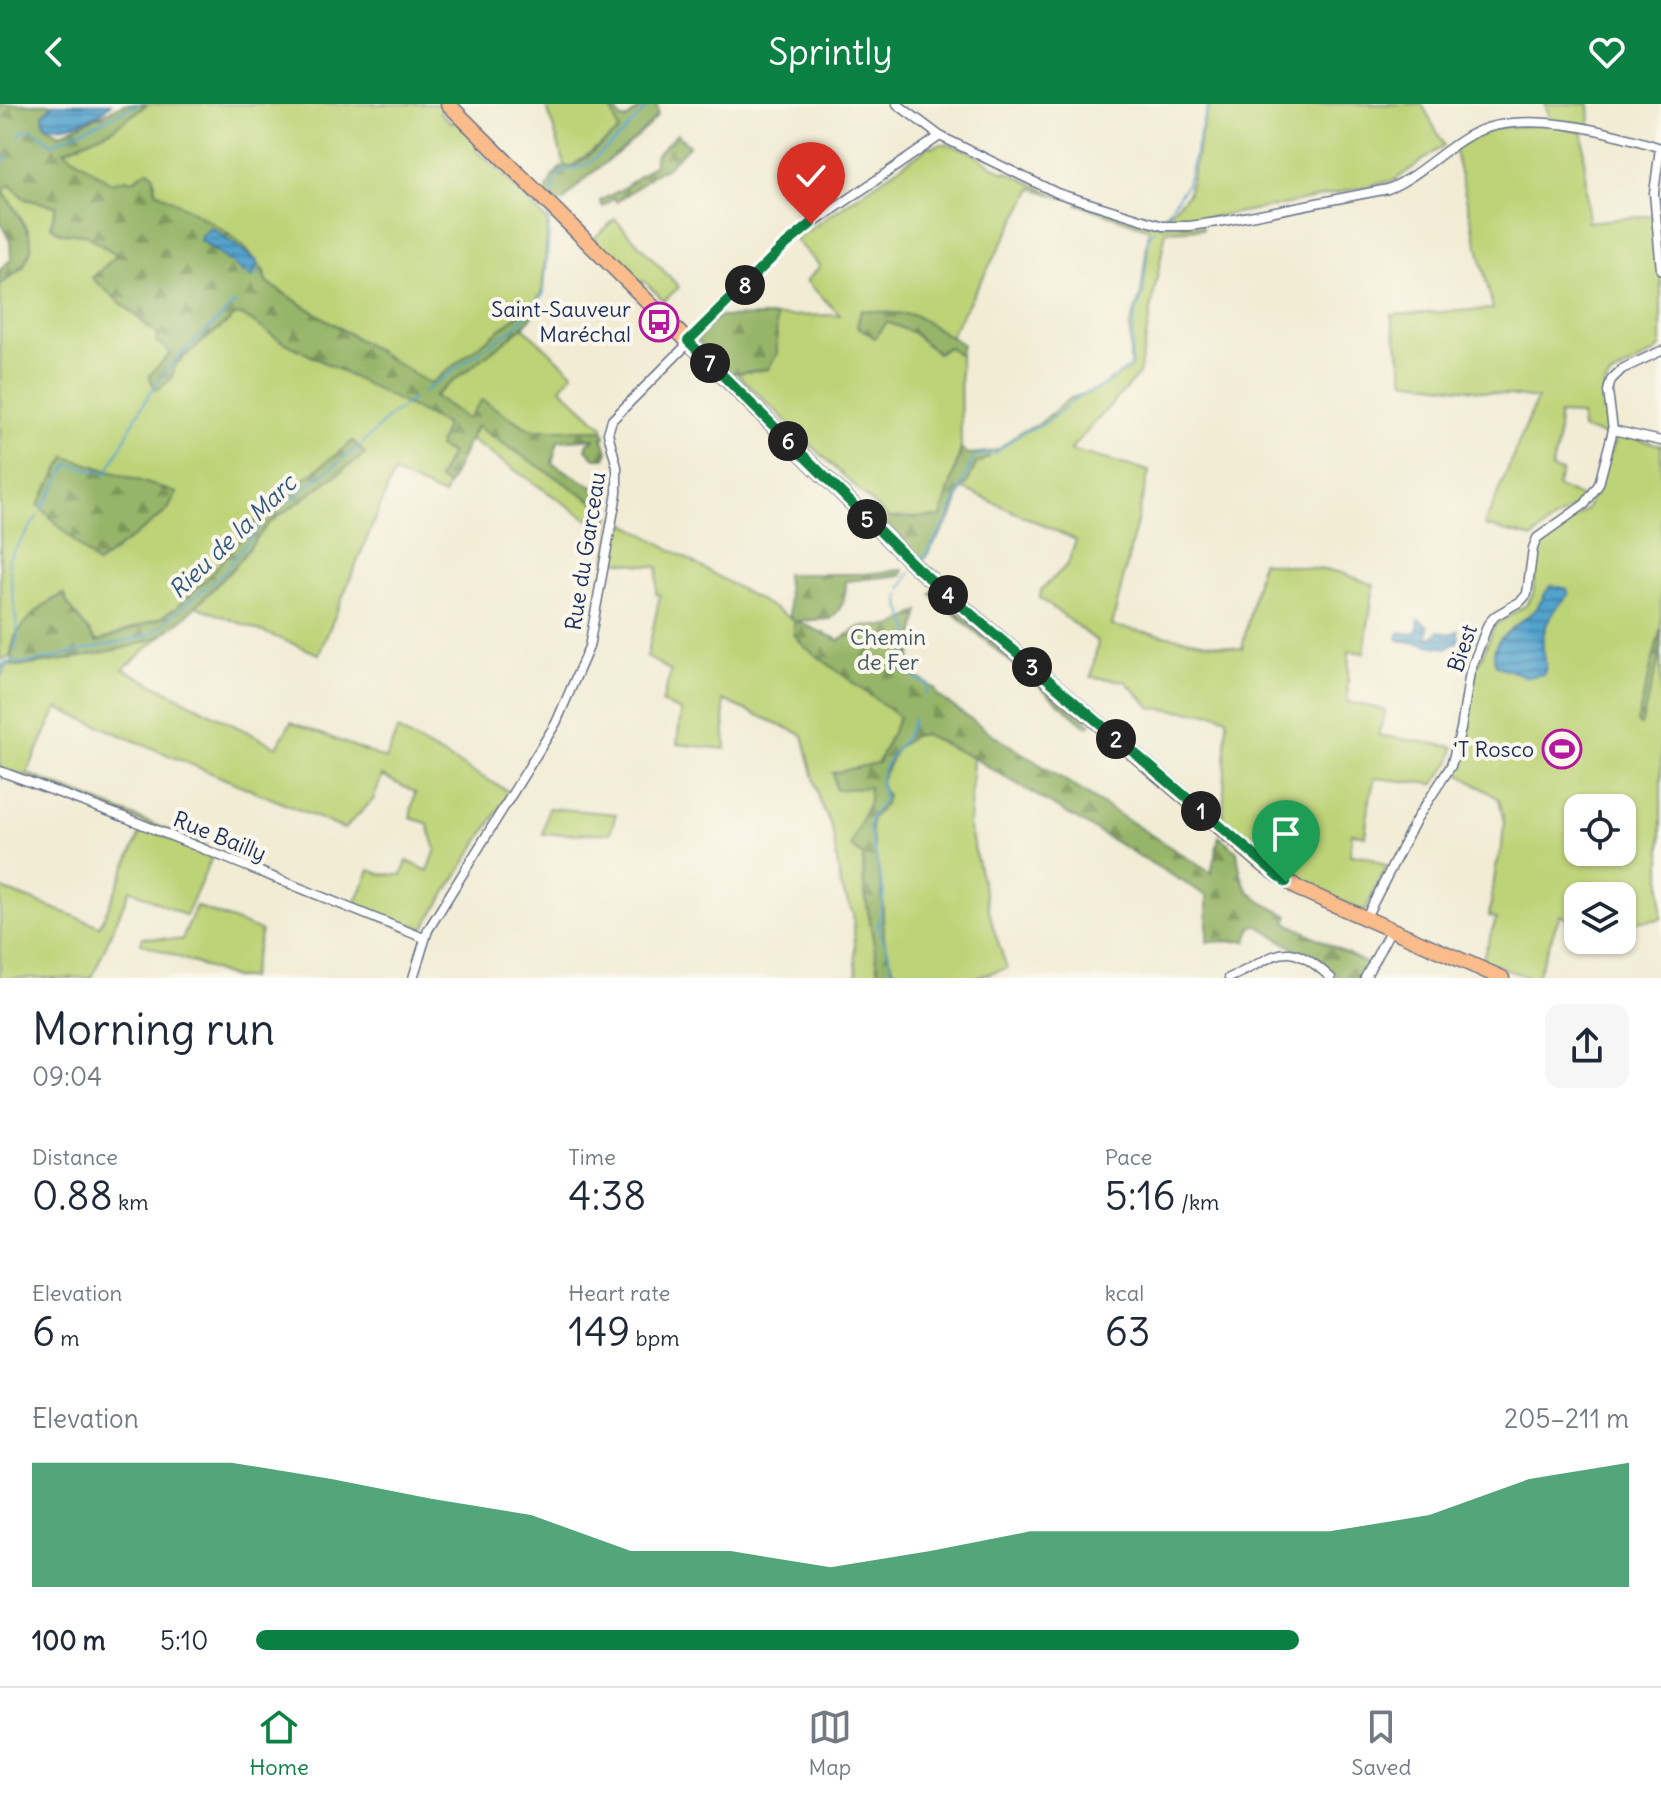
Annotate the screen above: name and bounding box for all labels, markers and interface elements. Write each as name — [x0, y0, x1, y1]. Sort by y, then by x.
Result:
icon: back — [32, 30, 76, 74]
text: Sprintly — [768, 30, 893, 75]
icon: heart — [1585, 30, 1629, 74]
pin — [777, 142, 845, 224]
icon: check — [789, 154, 833, 198]
pin: 8 — [725, 265, 765, 305]
text: 8 — [739, 271, 751, 299]
place label: Saint-Sauveur Maréchal — [491, 295, 631, 348]
bus stop icon: Saint-Sauveur Maréchal — [638, 301, 680, 343]
pin: 7 — [690, 343, 730, 383]
text: 7 — [705, 349, 715, 377]
pin: 6 — [768, 421, 808, 461]
text: 6 — [782, 427, 794, 455]
water label: Rieu de la Marc — [162, 466, 303, 604]
street label: Rue du Garceau — [559, 470, 611, 632]
pin: 5 — [847, 499, 887, 539]
text: 5 — [861, 505, 873, 533]
pin: 4 — [928, 575, 968, 615]
text: 4 — [942, 581, 954, 609]
street label: Biest — [1441, 620, 1483, 676]
park label: Chemin de Fer — [850, 623, 926, 676]
pin: 3 — [1012, 647, 1052, 687]
text: 3 — [1026, 653, 1038, 681]
pin: 2 — [1096, 719, 1136, 759]
text: 2 — [1110, 725, 1122, 753]
sports icon: 'T Rosco — [1541, 728, 1583, 770]
place label: 'T Rosco — [1454, 735, 1534, 763]
pin: 1 — [1181, 791, 1221, 831]
map controls — [1564, 794, 1636, 954]
button: locate — [1564, 794, 1636, 866]
text: 1 — [1197, 797, 1205, 825]
pin — [1252, 800, 1320, 882]
street label: Rue Bailly — [169, 805, 271, 867]
icon: arrive — [1264, 812, 1308, 856]
button: layers — [1564, 882, 1636, 954]
text: Morning run — [32, 1002, 275, 1057]
button: share — [1545, 1004, 1629, 1088]
text: 09:04 — [32, 1060, 102, 1093]
text: Distance — [32, 1143, 118, 1171]
text: Time — [568, 1143, 616, 1171]
text: Pace — [1105, 1143, 1152, 1171]
text: 0.88 — [32, 1171, 113, 1221]
text: 4:38 — [568, 1171, 646, 1221]
text: 5:16 — [1105, 1171, 1176, 1221]
text: km — [113, 1188, 148, 1216]
text: /km — [1176, 1188, 1219, 1216]
text: Elevation — [32, 1279, 122, 1307]
text: Heart rate — [568, 1279, 670, 1307]
text: kcal — [1105, 1279, 1144, 1307]
text: 6 — [32, 1307, 55, 1357]
text: 149 — [568, 1307, 630, 1357]
text: 63 — [1105, 1307, 1150, 1357]
text: m — [55, 1324, 80, 1352]
text: bpm — [630, 1324, 680, 1352]
text: Elevation — [32, 1402, 139, 1435]
text: 205–211 m — [1504, 1402, 1629, 1435]
text: 100 m — [32, 1624, 106, 1657]
text: 5:10 — [160, 1624, 208, 1657]
tab: Home — [250, 1705, 309, 1781]
tab: Map — [808, 1705, 852, 1781]
tab: Saved — [1351, 1705, 1411, 1781]

